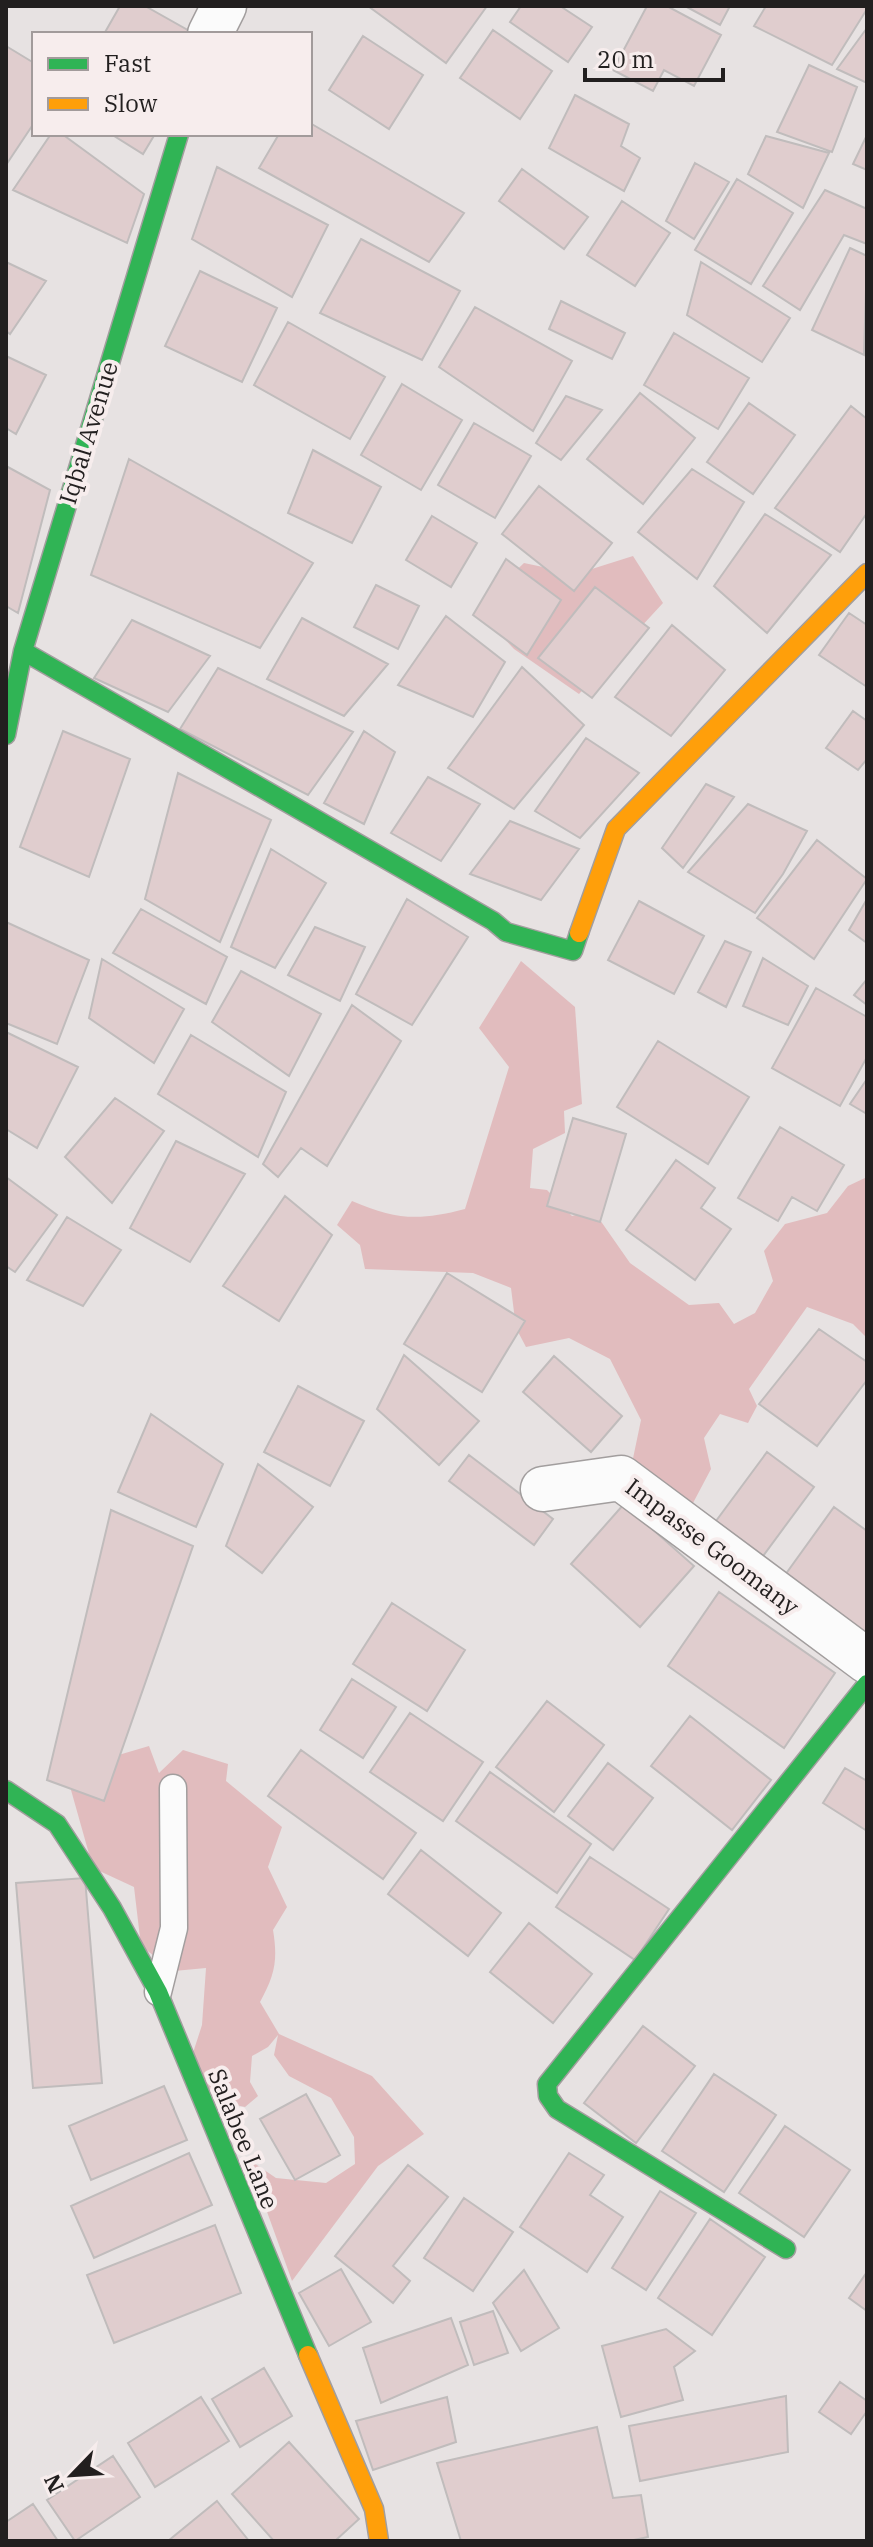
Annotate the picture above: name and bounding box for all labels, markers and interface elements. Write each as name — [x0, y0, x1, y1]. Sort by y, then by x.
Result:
legend — [32, 32, 312, 136]
scale bar — [585, 32, 723, 82]
text: 20 m — [597, 43, 654, 75]
text: Fast — [104, 47, 151, 79]
text: Slow — [104, 87, 158, 119]
street label: Iqbal Avenue — [51, 358, 125, 508]
street label: Impasse Goomany — [619, 1470, 806, 1622]
street label: Salabee Lane — [201, 2064, 287, 2214]
north arrow — [32, 2435, 112, 2515]
text: N — [37, 2470, 70, 2498]

